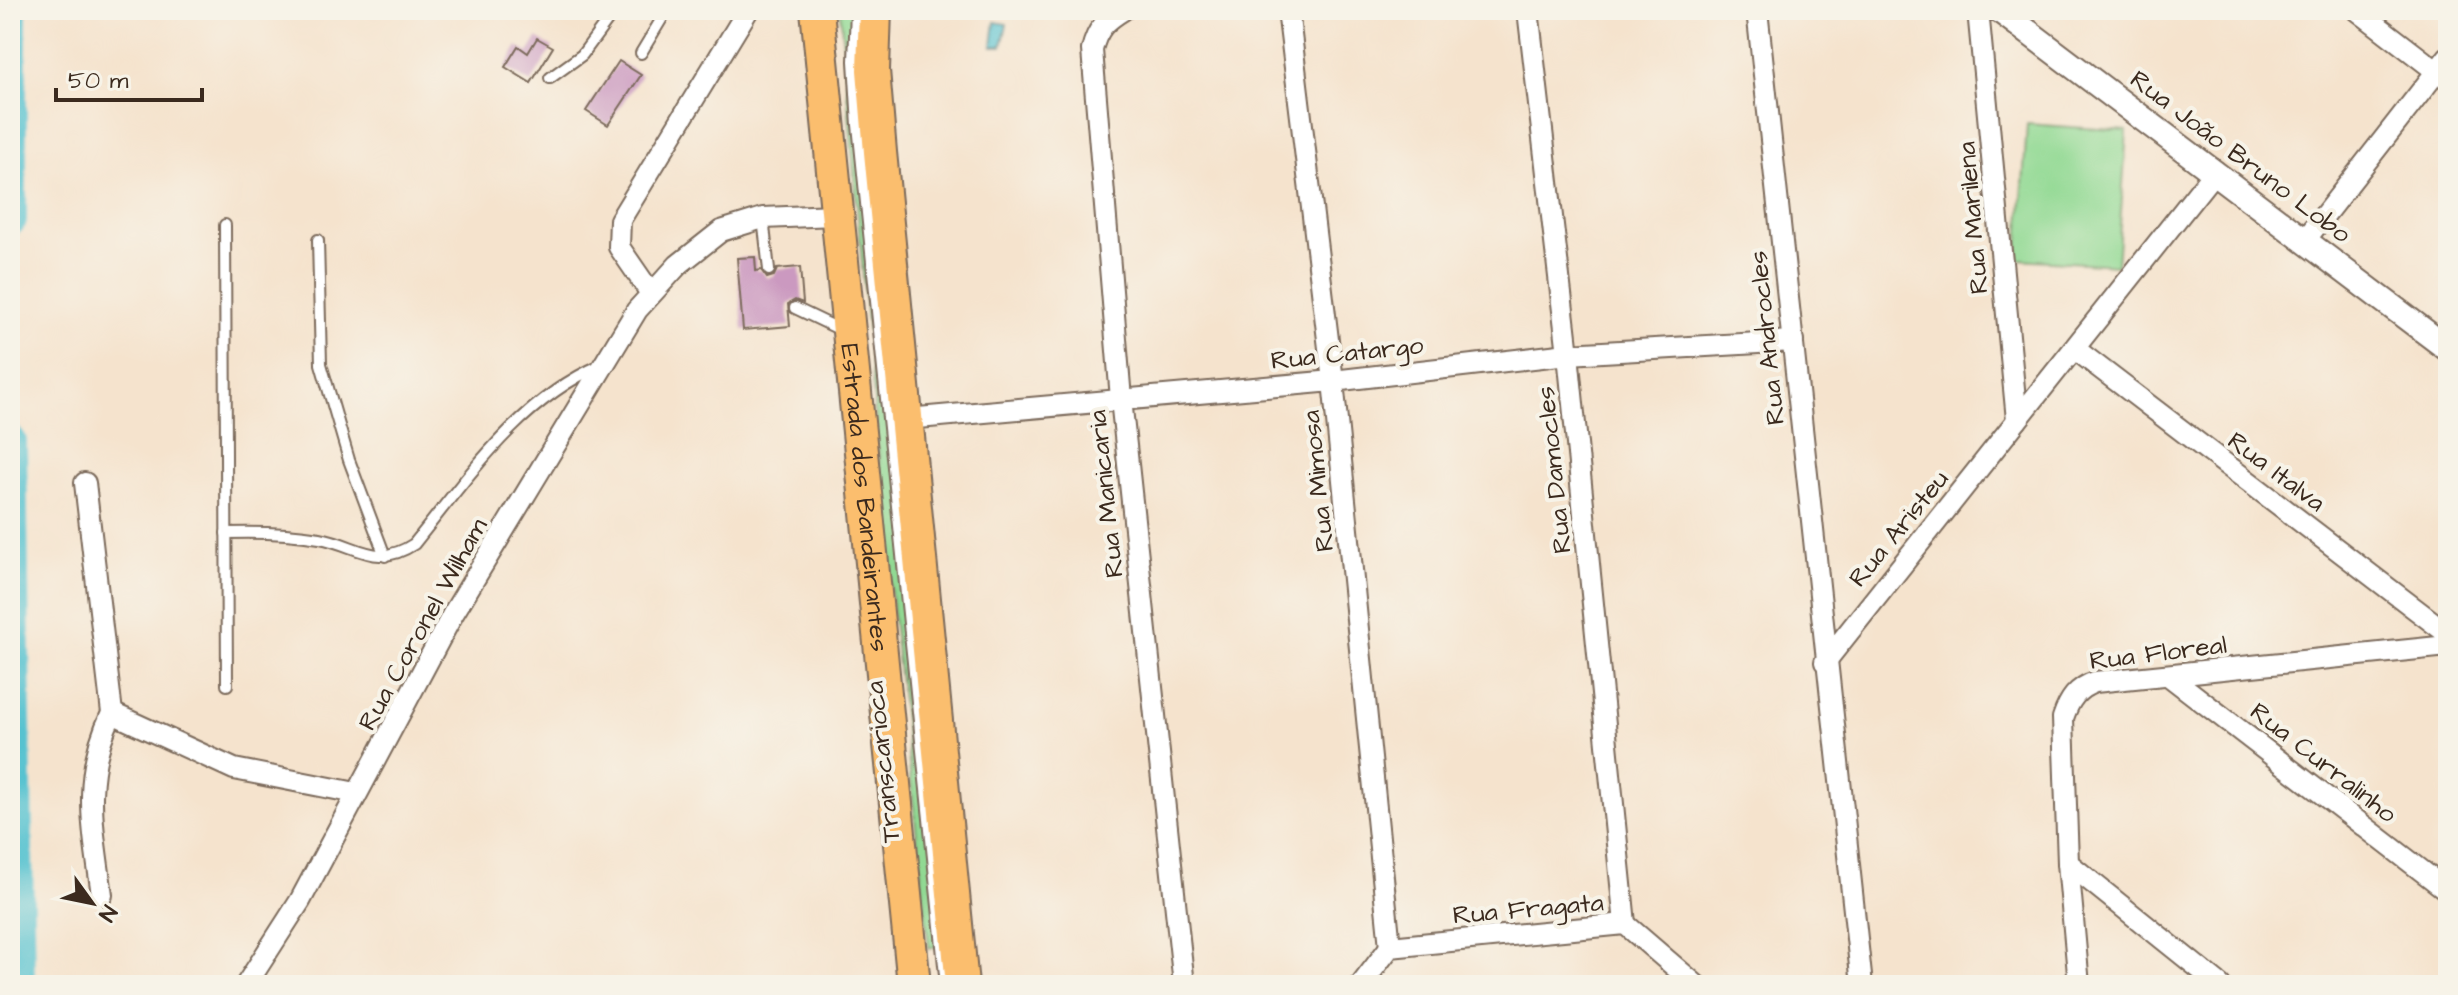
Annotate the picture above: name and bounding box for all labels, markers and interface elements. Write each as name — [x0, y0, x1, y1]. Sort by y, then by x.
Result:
scale bar — [56, 52, 202, 102]
street label: Rua João Bruno Lobo — [2123, 62, 2359, 252]
text: 50 m — [68, 64, 129, 98]
street label: Rua Marilena — [1948, 140, 1998, 296]
street label: Rua Androcles — [1740, 249, 1794, 427]
street label: Rua Catargo — [1269, 327, 1426, 381]
street label: Estrada dos Bandeirantes — [831, 342, 898, 653]
street label: Rua Damocles — [1527, 384, 1581, 555]
street label: Rua Manicaria — [1079, 408, 1133, 579]
street label: Rua Mimosa — [1293, 408, 1343, 553]
street label: Rua Italva — [2220, 423, 2333, 520]
street label: Rua Aristeu — [1840, 462, 1957, 595]
street label: Rua Coronel Wilham — [349, 511, 497, 737]
street label: Rua Floreal — [2088, 627, 2229, 679]
street label: Transcarioca — [857, 679, 909, 844]
street label: Rua Curralinho — [2242, 694, 2405, 832]
north arrow — [52, 863, 132, 943]
street label: Rua Fragata — [1451, 884, 1605, 936]
text: N — [91, 899, 124, 927]

